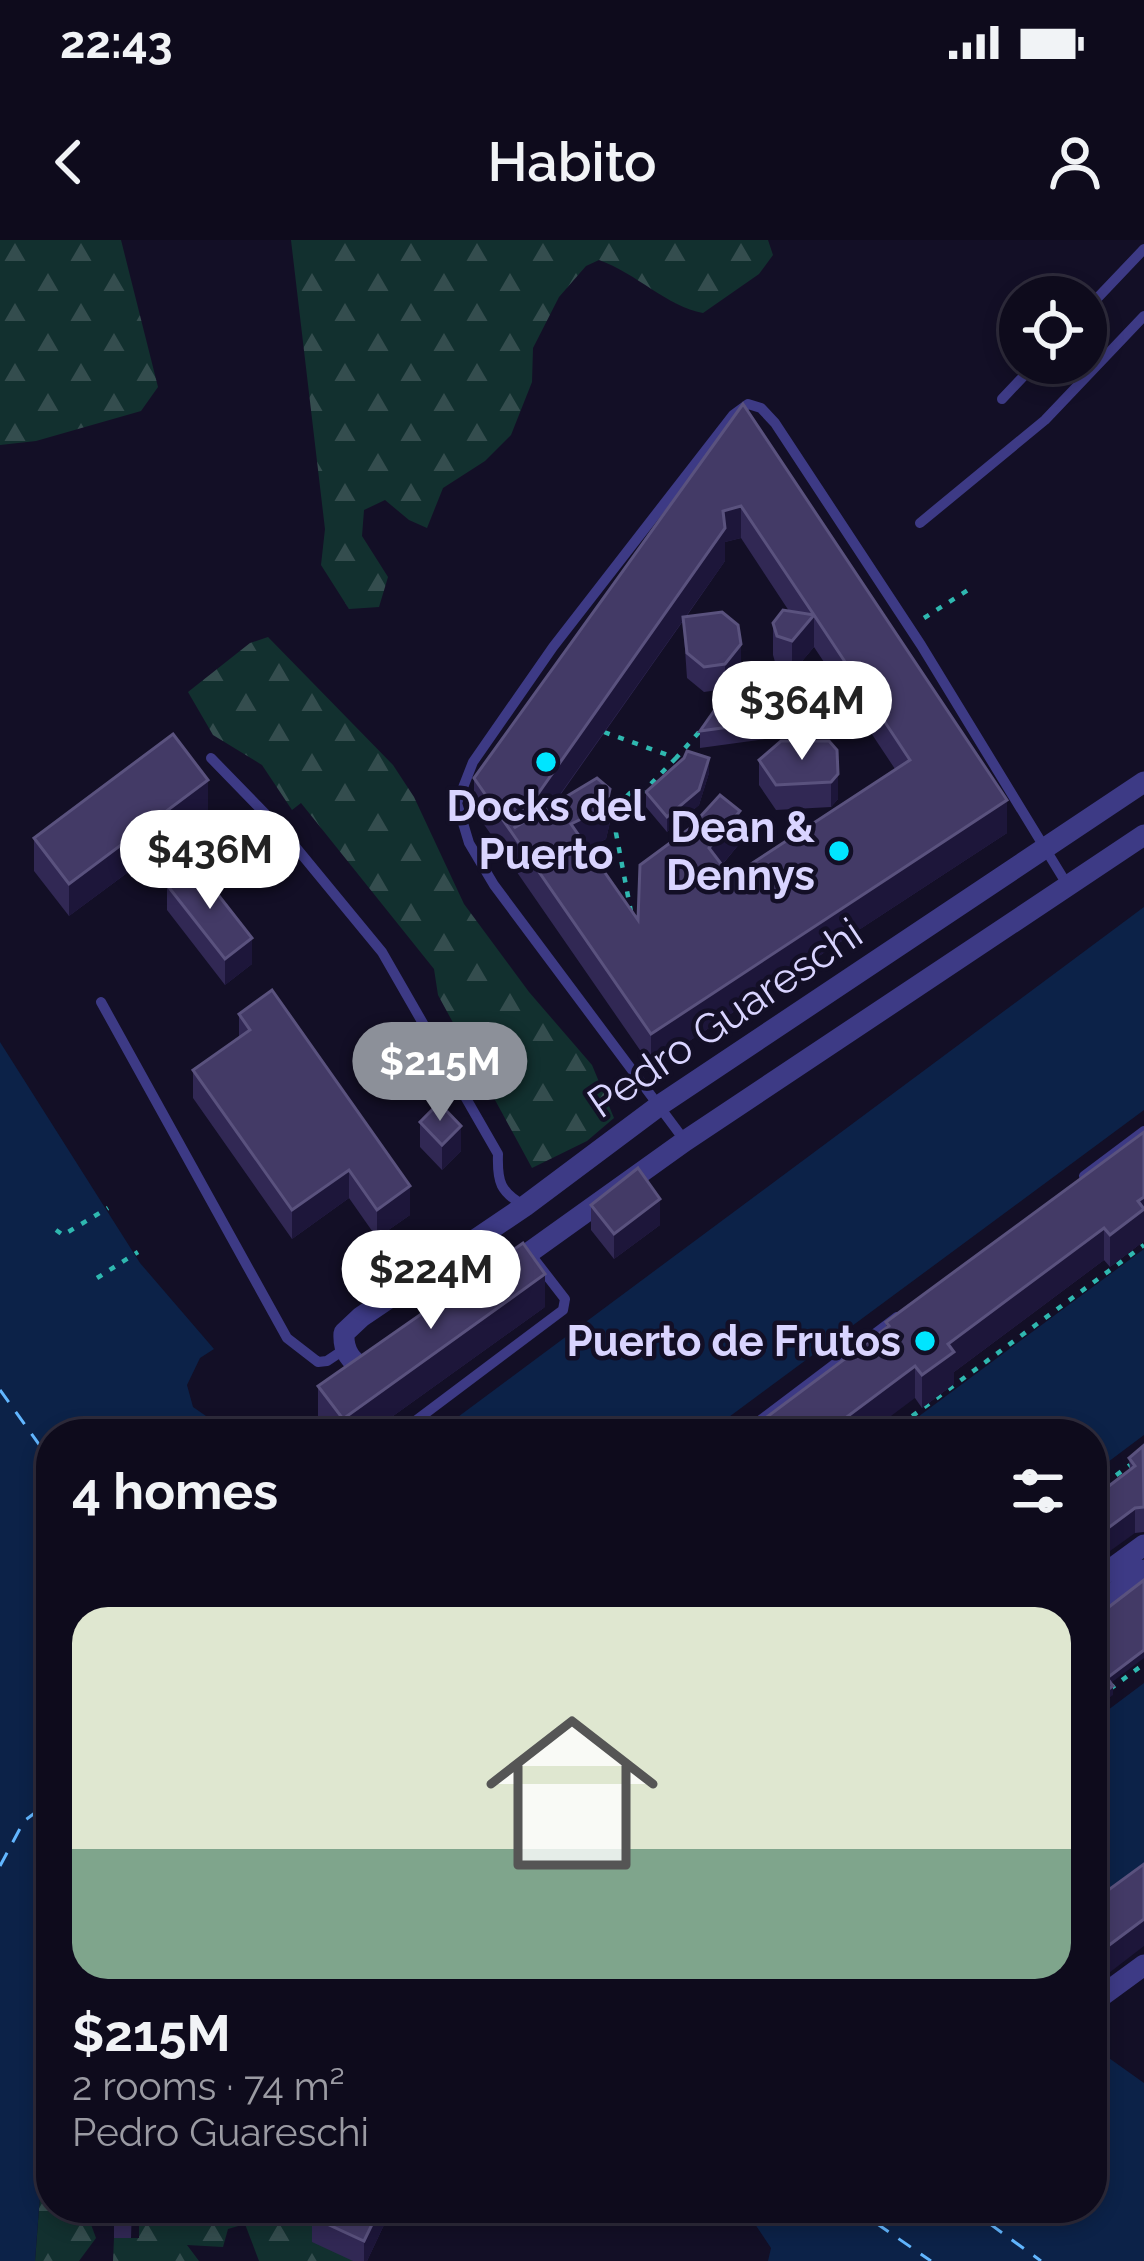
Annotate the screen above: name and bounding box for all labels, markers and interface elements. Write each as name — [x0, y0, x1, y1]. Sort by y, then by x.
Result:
text: 22:43 — [60, 16, 173, 69]
icon: back — [36, 129, 102, 195]
icon: person — [1042, 129, 1108, 195]
text: Habito — [487, 130, 657, 194]
map controls — [999, 276, 1107, 384]
button: locate — [999, 276, 1107, 384]
pin: $364M — [718, 661, 886, 763]
text: $364M — [739, 677, 865, 723]
marker: Docks del Puerto — [533, 749, 559, 775]
place label: Docks del Puerto — [447, 782, 646, 879]
place label: Dean & Dennys — [666, 803, 815, 900]
pin: $436M — [126, 810, 294, 912]
text: $436M — [147, 826, 273, 872]
marker: Dean & Dennys — [826, 838, 852, 864]
street label: Pedro Guareschi — [579, 908, 871, 1128]
pin: $215M — [356, 1022, 524, 1124]
text: $215M — [379, 1038, 501, 1084]
pin: $224M — [347, 1230, 515, 1332]
text: $224M — [369, 1246, 493, 1292]
place label: Puerto de Frutos — [567, 1317, 901, 1366]
marker: Puerto de Frutos — [912, 1328, 938, 1354]
icon: filters — [1005, 1458, 1071, 1524]
text: 4 homes — [72, 1461, 278, 1521]
icon: home — [464, 1685, 680, 1901]
text: $215M — [72, 2003, 231, 2063]
text: 2 rooms · 74 m² — [72, 2063, 345, 2109]
text: Pedro Guareschi — [72, 2109, 369, 2155]

